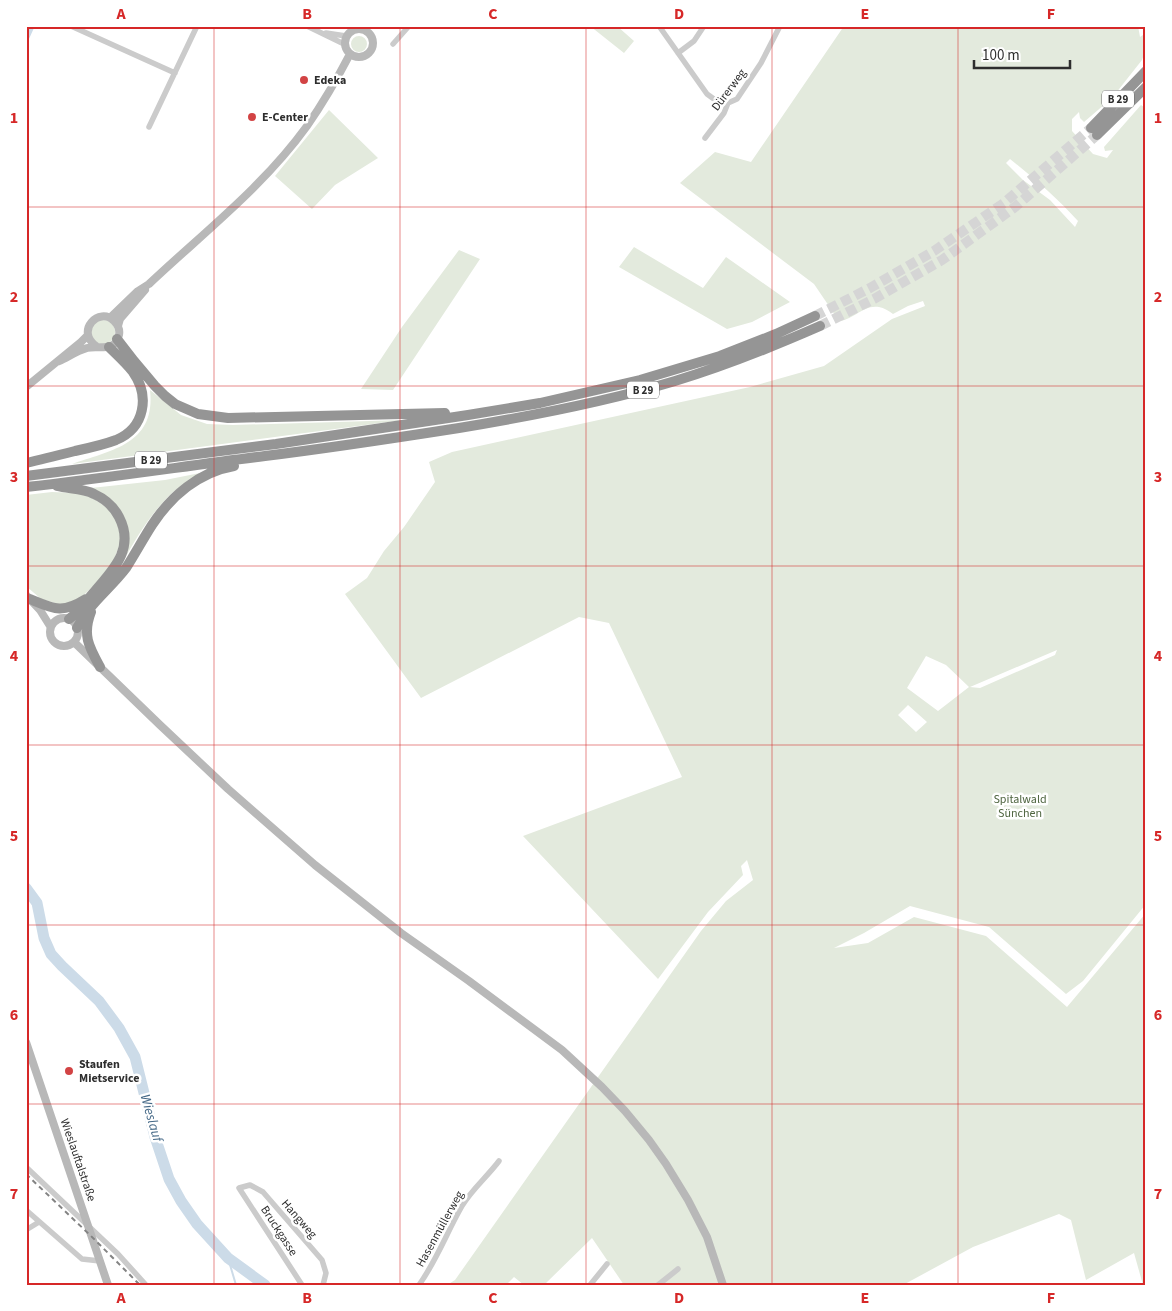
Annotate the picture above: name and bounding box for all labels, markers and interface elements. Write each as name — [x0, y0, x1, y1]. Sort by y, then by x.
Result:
text: A — [115, 3, 126, 25]
text: B — [302, 3, 312, 25]
text: C — [488, 3, 498, 25]
text: D — [674, 3, 684, 25]
text: E — [861, 3, 869, 25]
text: F — [1047, 3, 1055, 25]
scale bar — [974, 38, 1071, 70]
text: 100 m — [982, 45, 1020, 66]
street label: Dürerweg — [708, 65, 750, 115]
place label: Edeka — [314, 72, 346, 89]
marker: Edeka — [298, 74, 310, 86]
road number: B 29 — [1102, 90, 1134, 108]
text: 1 — [10, 107, 18, 129]
text: 1 — [1154, 107, 1162, 129]
place label: E-Center — [262, 109, 308, 126]
marker: E-Center — [246, 111, 258, 123]
text: 2 — [10, 286, 18, 308]
text: 2 — [1154, 286, 1162, 308]
road number: B 29 — [627, 382, 659, 398]
road number: B 29 — [135, 452, 167, 468]
text: 3 — [10, 466, 18, 488]
text: 3 — [1154, 466, 1162, 488]
text: 4 — [10, 645, 19, 667]
text: 4 — [1154, 645, 1163, 667]
park label: Spitalwald Sünchen — [993, 791, 1047, 822]
text: 5 — [10, 825, 18, 847]
text: 5 — [1154, 825, 1162, 847]
text: 6 — [10, 1004, 18, 1026]
text: 6 — [1154, 1004, 1162, 1026]
place label: Staufen Mietservice — [79, 1056, 140, 1087]
marker: Staufen Mietservice — [63, 1065, 75, 1077]
water label: Wieslauf — [135, 1092, 168, 1146]
street label: Wieslauftalstraße — [56, 1116, 100, 1204]
text: 7 — [10, 1183, 18, 1205]
text: 7 — [1154, 1183, 1162, 1205]
street label: Hasenmüllerweg — [412, 1188, 468, 1270]
street label: Hangweg — [277, 1196, 321, 1242]
street label: Bruckgasse — [256, 1202, 302, 1260]
text: A — [115, 1287, 126, 1309]
text: B — [302, 1287, 312, 1309]
text: C — [488, 1287, 498, 1309]
text: D — [674, 1287, 684, 1309]
text: E — [861, 1287, 869, 1309]
text: F — [1047, 1287, 1055, 1309]

